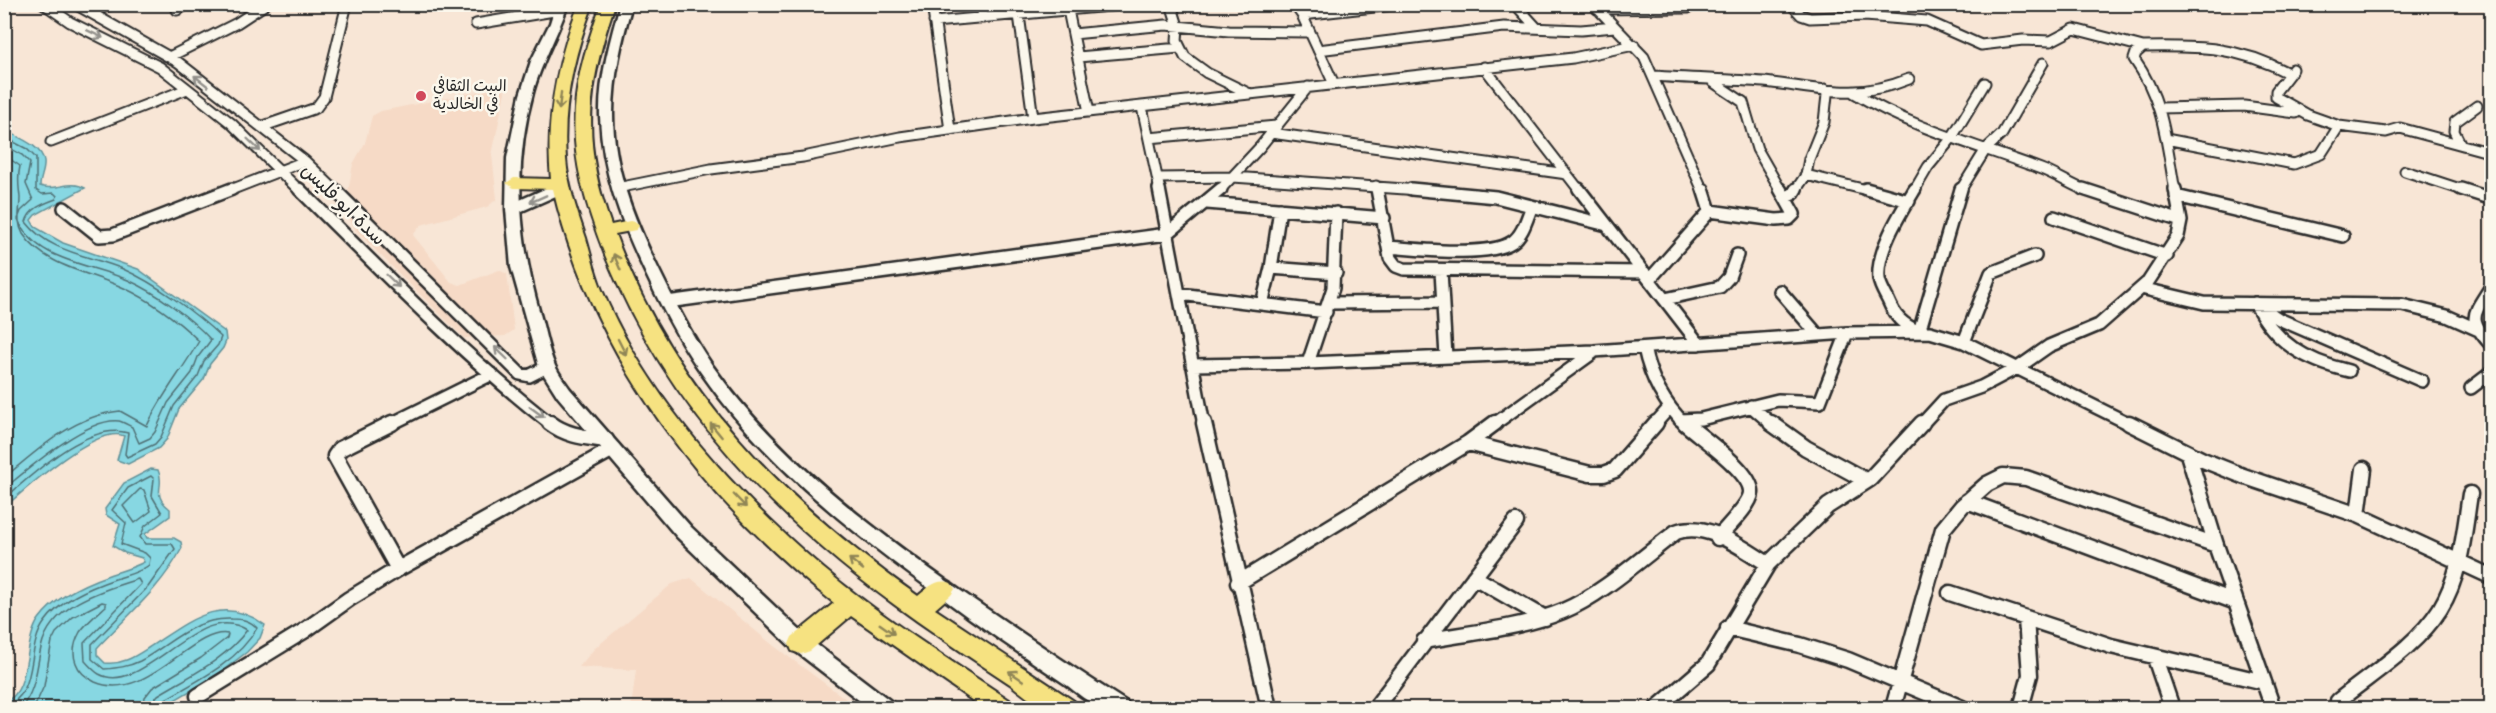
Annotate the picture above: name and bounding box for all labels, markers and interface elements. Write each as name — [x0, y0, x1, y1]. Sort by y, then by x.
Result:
one-way arrow — [85, 29, 103, 40]
one-way arrow — [194, 74, 210, 87]
place label: البيت الثقافي في الخالدية — [433, 76, 507, 117]
marker: البيت الثقافي في الخالدية — [414, 89, 428, 103]
one-way arrow — [554, 91, 565, 111]
one-way arrow — [246, 138, 261, 152]
street label: سدة ابو فليس — [293, 158, 391, 254]
one-way arrow — [529, 194, 547, 205]
one-way arrow — [611, 254, 622, 272]
one-way arrow — [386, 274, 401, 288]
one-way arrow — [616, 338, 628, 356]
one-way arrow — [493, 345, 508, 360]
one-way arrow — [529, 406, 545, 418]
one-way arrow — [709, 422, 722, 438]
one-way arrow — [733, 494, 747, 509]
one-way arrow — [848, 558, 864, 571]
one-way arrow — [879, 623, 895, 635]
one-way arrow — [1008, 670, 1025, 682]

